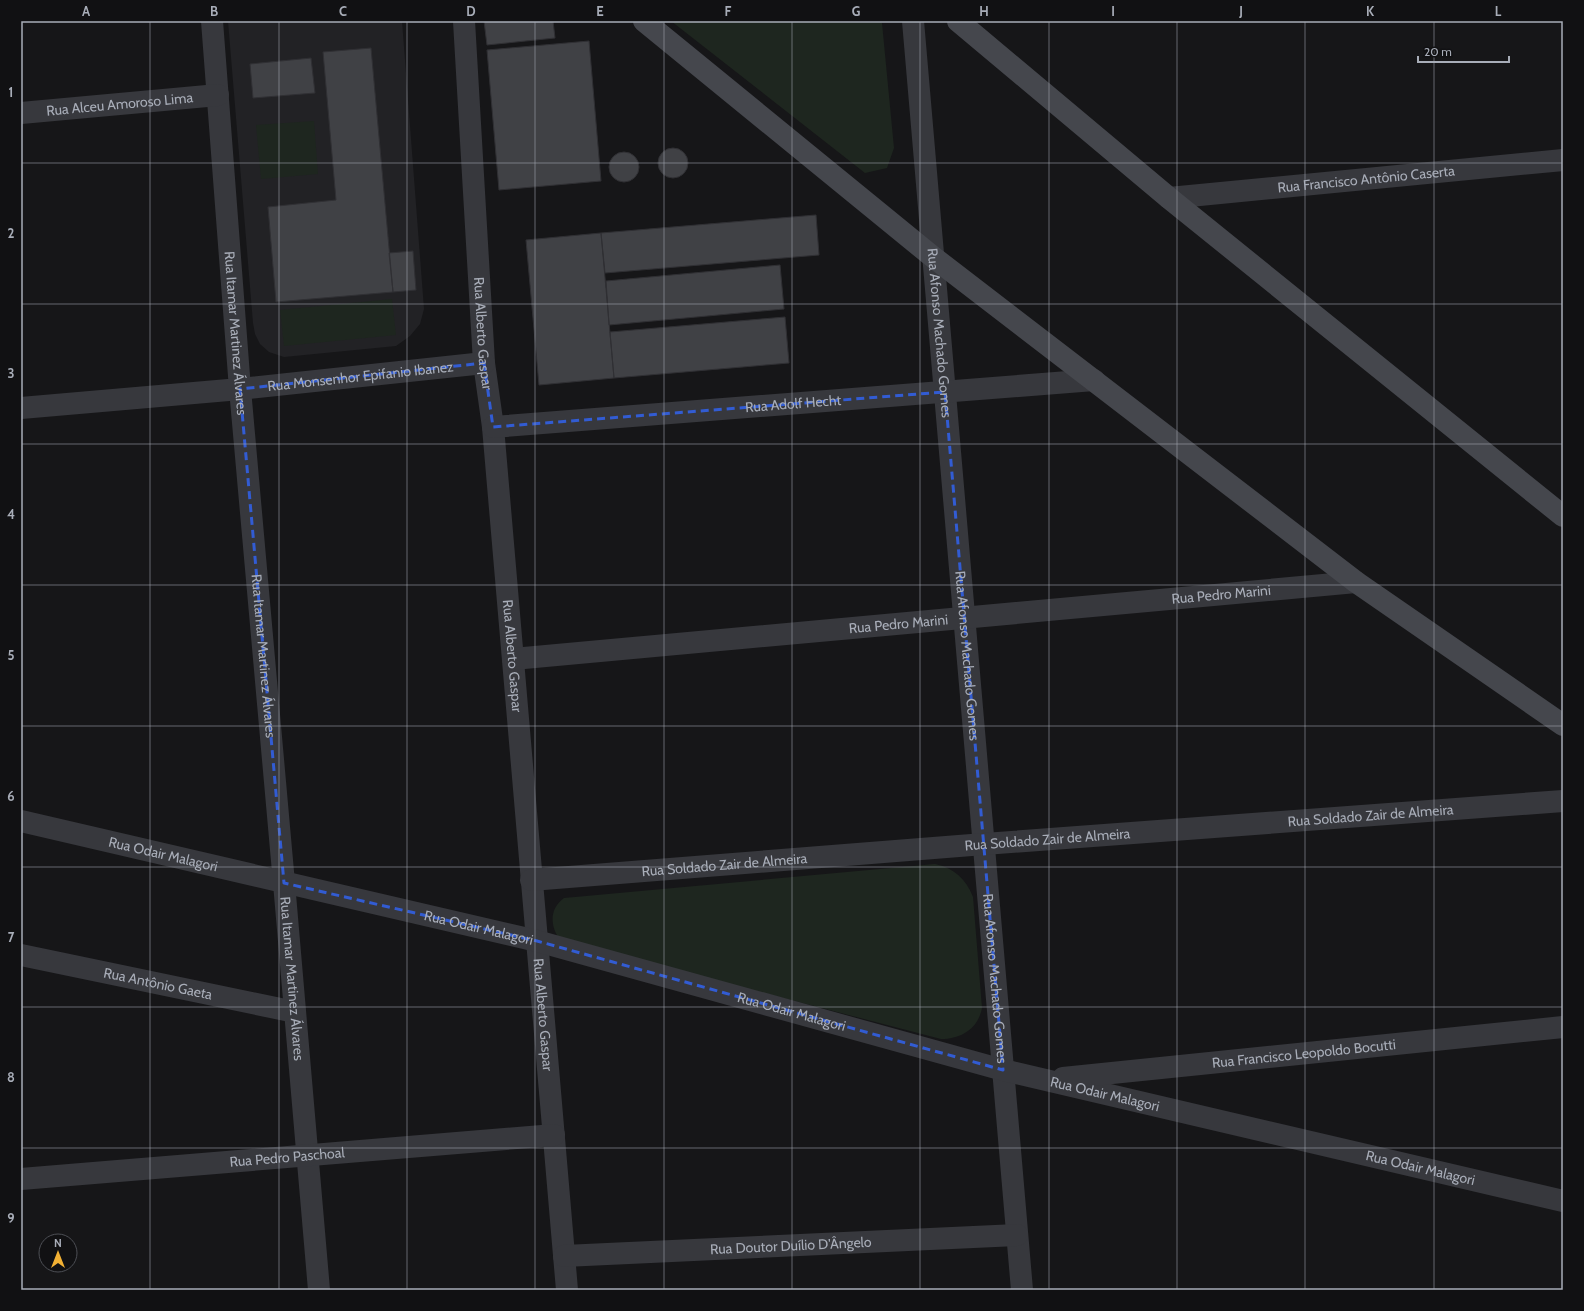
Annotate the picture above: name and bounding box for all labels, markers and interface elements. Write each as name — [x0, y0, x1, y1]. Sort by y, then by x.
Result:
text: A — [82, 3, 91, 19]
text: B — [210, 3, 218, 19]
text: C — [339, 3, 347, 19]
text: D — [466, 3, 476, 19]
text: E — [596, 3, 604, 19]
text: F — [725, 3, 732, 19]
text: G — [852, 3, 861, 19]
text: H — [979, 3, 989, 19]
text: I — [1111, 3, 1115, 19]
text: J — [1238, 3, 1243, 19]
text: K — [1366, 3, 1375, 19]
text: L — [1495, 3, 1502, 19]
scale bar — [1418, 38, 1509, 64]
text: 20 m — [1424, 44, 1452, 59]
text: 1 — [9, 84, 13, 100]
street label: Rua Alceu Amoroso Lima — [45, 88, 194, 120]
street label: Rua Francisco Antônio Caserta — [1277, 161, 1456, 196]
text: 2 — [8, 225, 15, 241]
street label: Rua Afonso Machado Gomes — [924, 247, 956, 419]
street label: Rua Itamar Martinez Álvares — [221, 250, 251, 416]
street label: Rua Alberto Gaspar — [470, 276, 497, 392]
street label: Rua Monsenhor Epifanio Ibanez — [267, 357, 455, 395]
text: 3 — [7, 365, 15, 381]
street label: Rua Adolf Hecht — [745, 391, 842, 416]
text: 4 — [7, 506, 15, 522]
street label: Rua Afonso Machado Gomes — [951, 570, 984, 741]
street label: Rua Itamar Martinez Álvares — [248, 573, 280, 739]
street label: Rua Pedro Marini — [1171, 581, 1272, 608]
street label: Rua Alberto Gaspar — [499, 599, 526, 714]
street label: Rua Pedro Marini — [848, 610, 949, 637]
text: 5 — [8, 647, 15, 663]
text: 6 — [7, 788, 15, 804]
street label: Rua Soldado Zair de Almeira — [1287, 800, 1454, 830]
street label: Rua Soldado Zair de Almeira — [964, 824, 1131, 855]
street label: Rua Odair Malagori — [107, 833, 220, 875]
street label: Rua Soldado Zair de Almeira — [641, 849, 808, 880]
street label: Rua Afonso Machado Gomes — [979, 893, 1012, 1064]
street label: Rua Itamar Martinez Álvares — [276, 896, 308, 1062]
street label: Rua Odair Malagori — [422, 906, 535, 949]
text: 7 — [8, 929, 15, 945]
street label: Rua Alberto Gaspar — [530, 957, 557, 1072]
street label: Rua Antônio Gaeta — [102, 963, 214, 1004]
street label: Rua Odair Malagori — [736, 988, 848, 1035]
street label: Rua Francisco Leopoldo Bocutti — [1211, 1035, 1397, 1072]
text: 8 — [7, 1069, 15, 1085]
street label: Rua Odair Malagori — [1049, 1072, 1161, 1115]
street label: Rua Pedro Paschoal — [229, 1143, 346, 1171]
street label: Rua Odair Malagori — [1364, 1146, 1477, 1189]
text: 9 — [7, 1210, 15, 1226]
north arrow — [38, 1233, 78, 1273]
street label: Rua Doutor Duílio D'Ângelo — [710, 1233, 872, 1258]
text: N — [54, 1236, 62, 1250]

